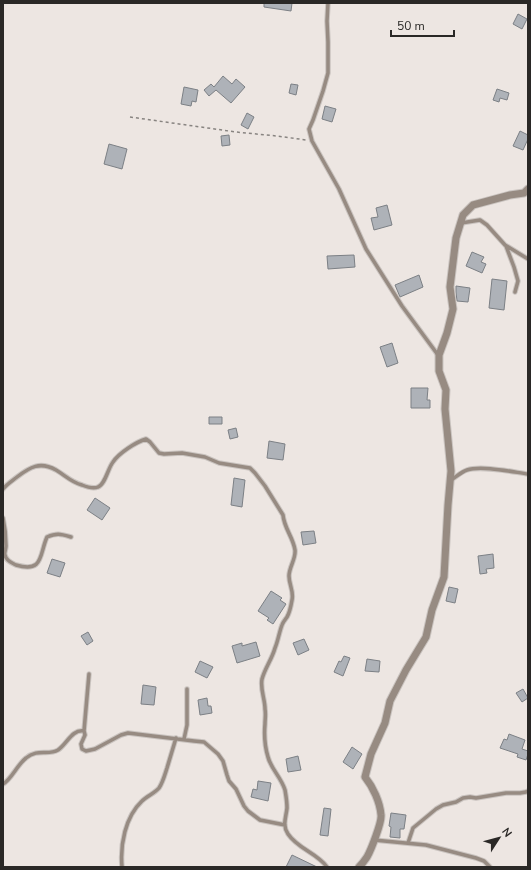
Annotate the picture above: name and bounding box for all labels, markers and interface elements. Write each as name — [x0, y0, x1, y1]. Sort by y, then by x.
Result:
scale bar — [391, 12, 454, 38]
text: 50 m — [397, 18, 425, 34]
north arrow — [479, 818, 519, 858]
text: N — [498, 825, 515, 840]

